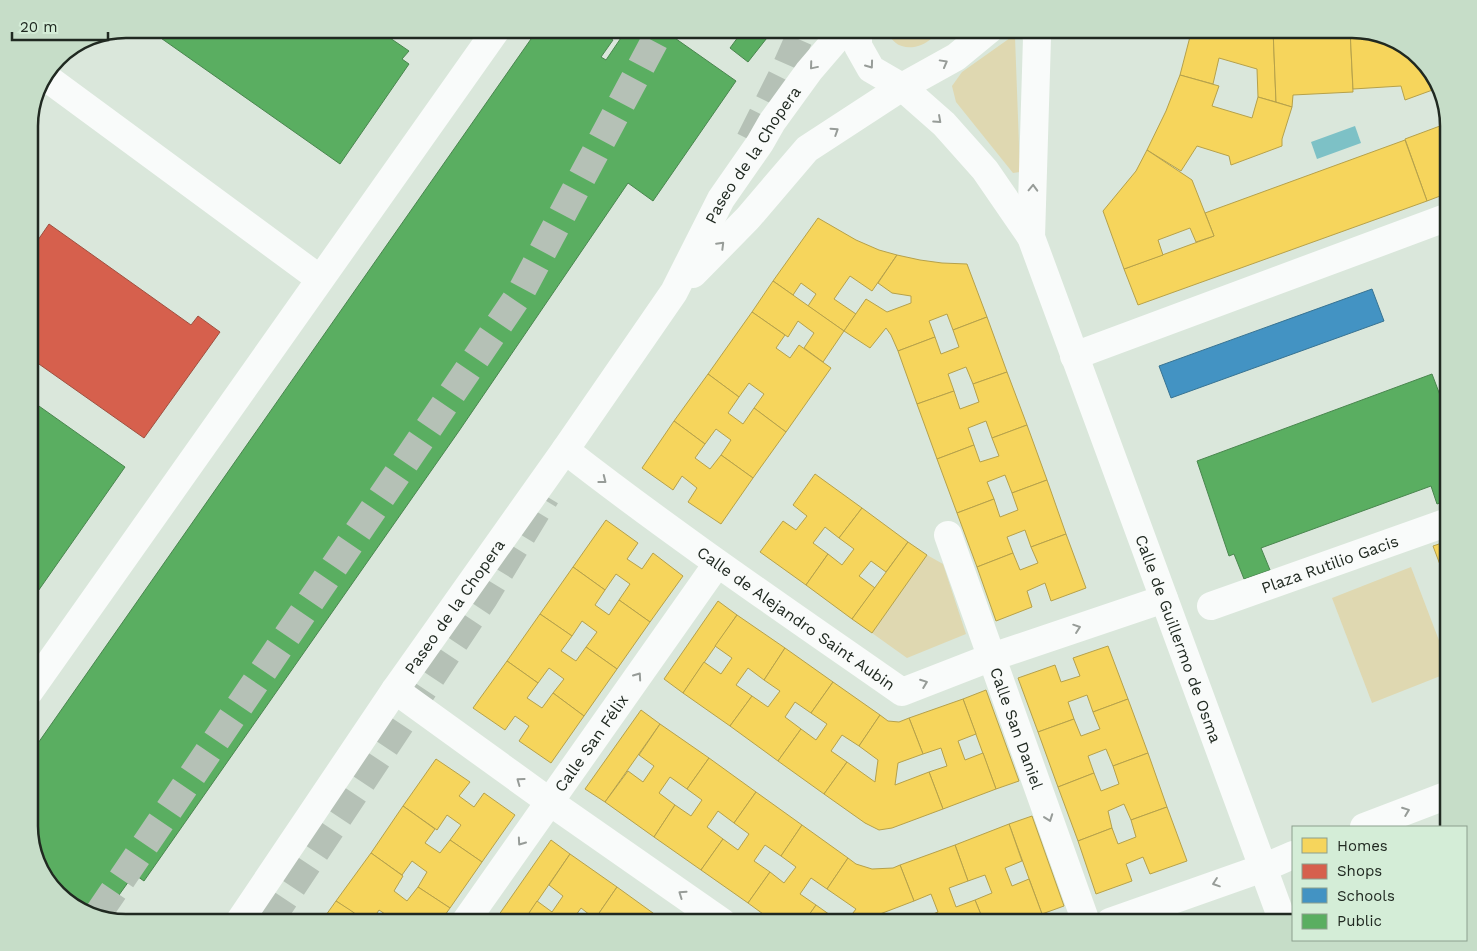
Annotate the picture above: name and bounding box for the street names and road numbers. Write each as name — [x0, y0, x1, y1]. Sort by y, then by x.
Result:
street label: Paseo de la Chopera — [701, 83, 805, 227]
street label: Plaza Rutilio Gacis — [1259, 531, 1401, 597]
street label: Calle de Guillermo de Osma — [1131, 532, 1225, 745]
street label: Paseo de la Chopera — [400, 536, 509, 678]
street label: Calle de Alejandro Saint Aubin — [693, 543, 899, 694]
street label: Calle San Daniel — [986, 665, 1047, 792]
street label: Calle San Félix — [551, 691, 632, 796]

